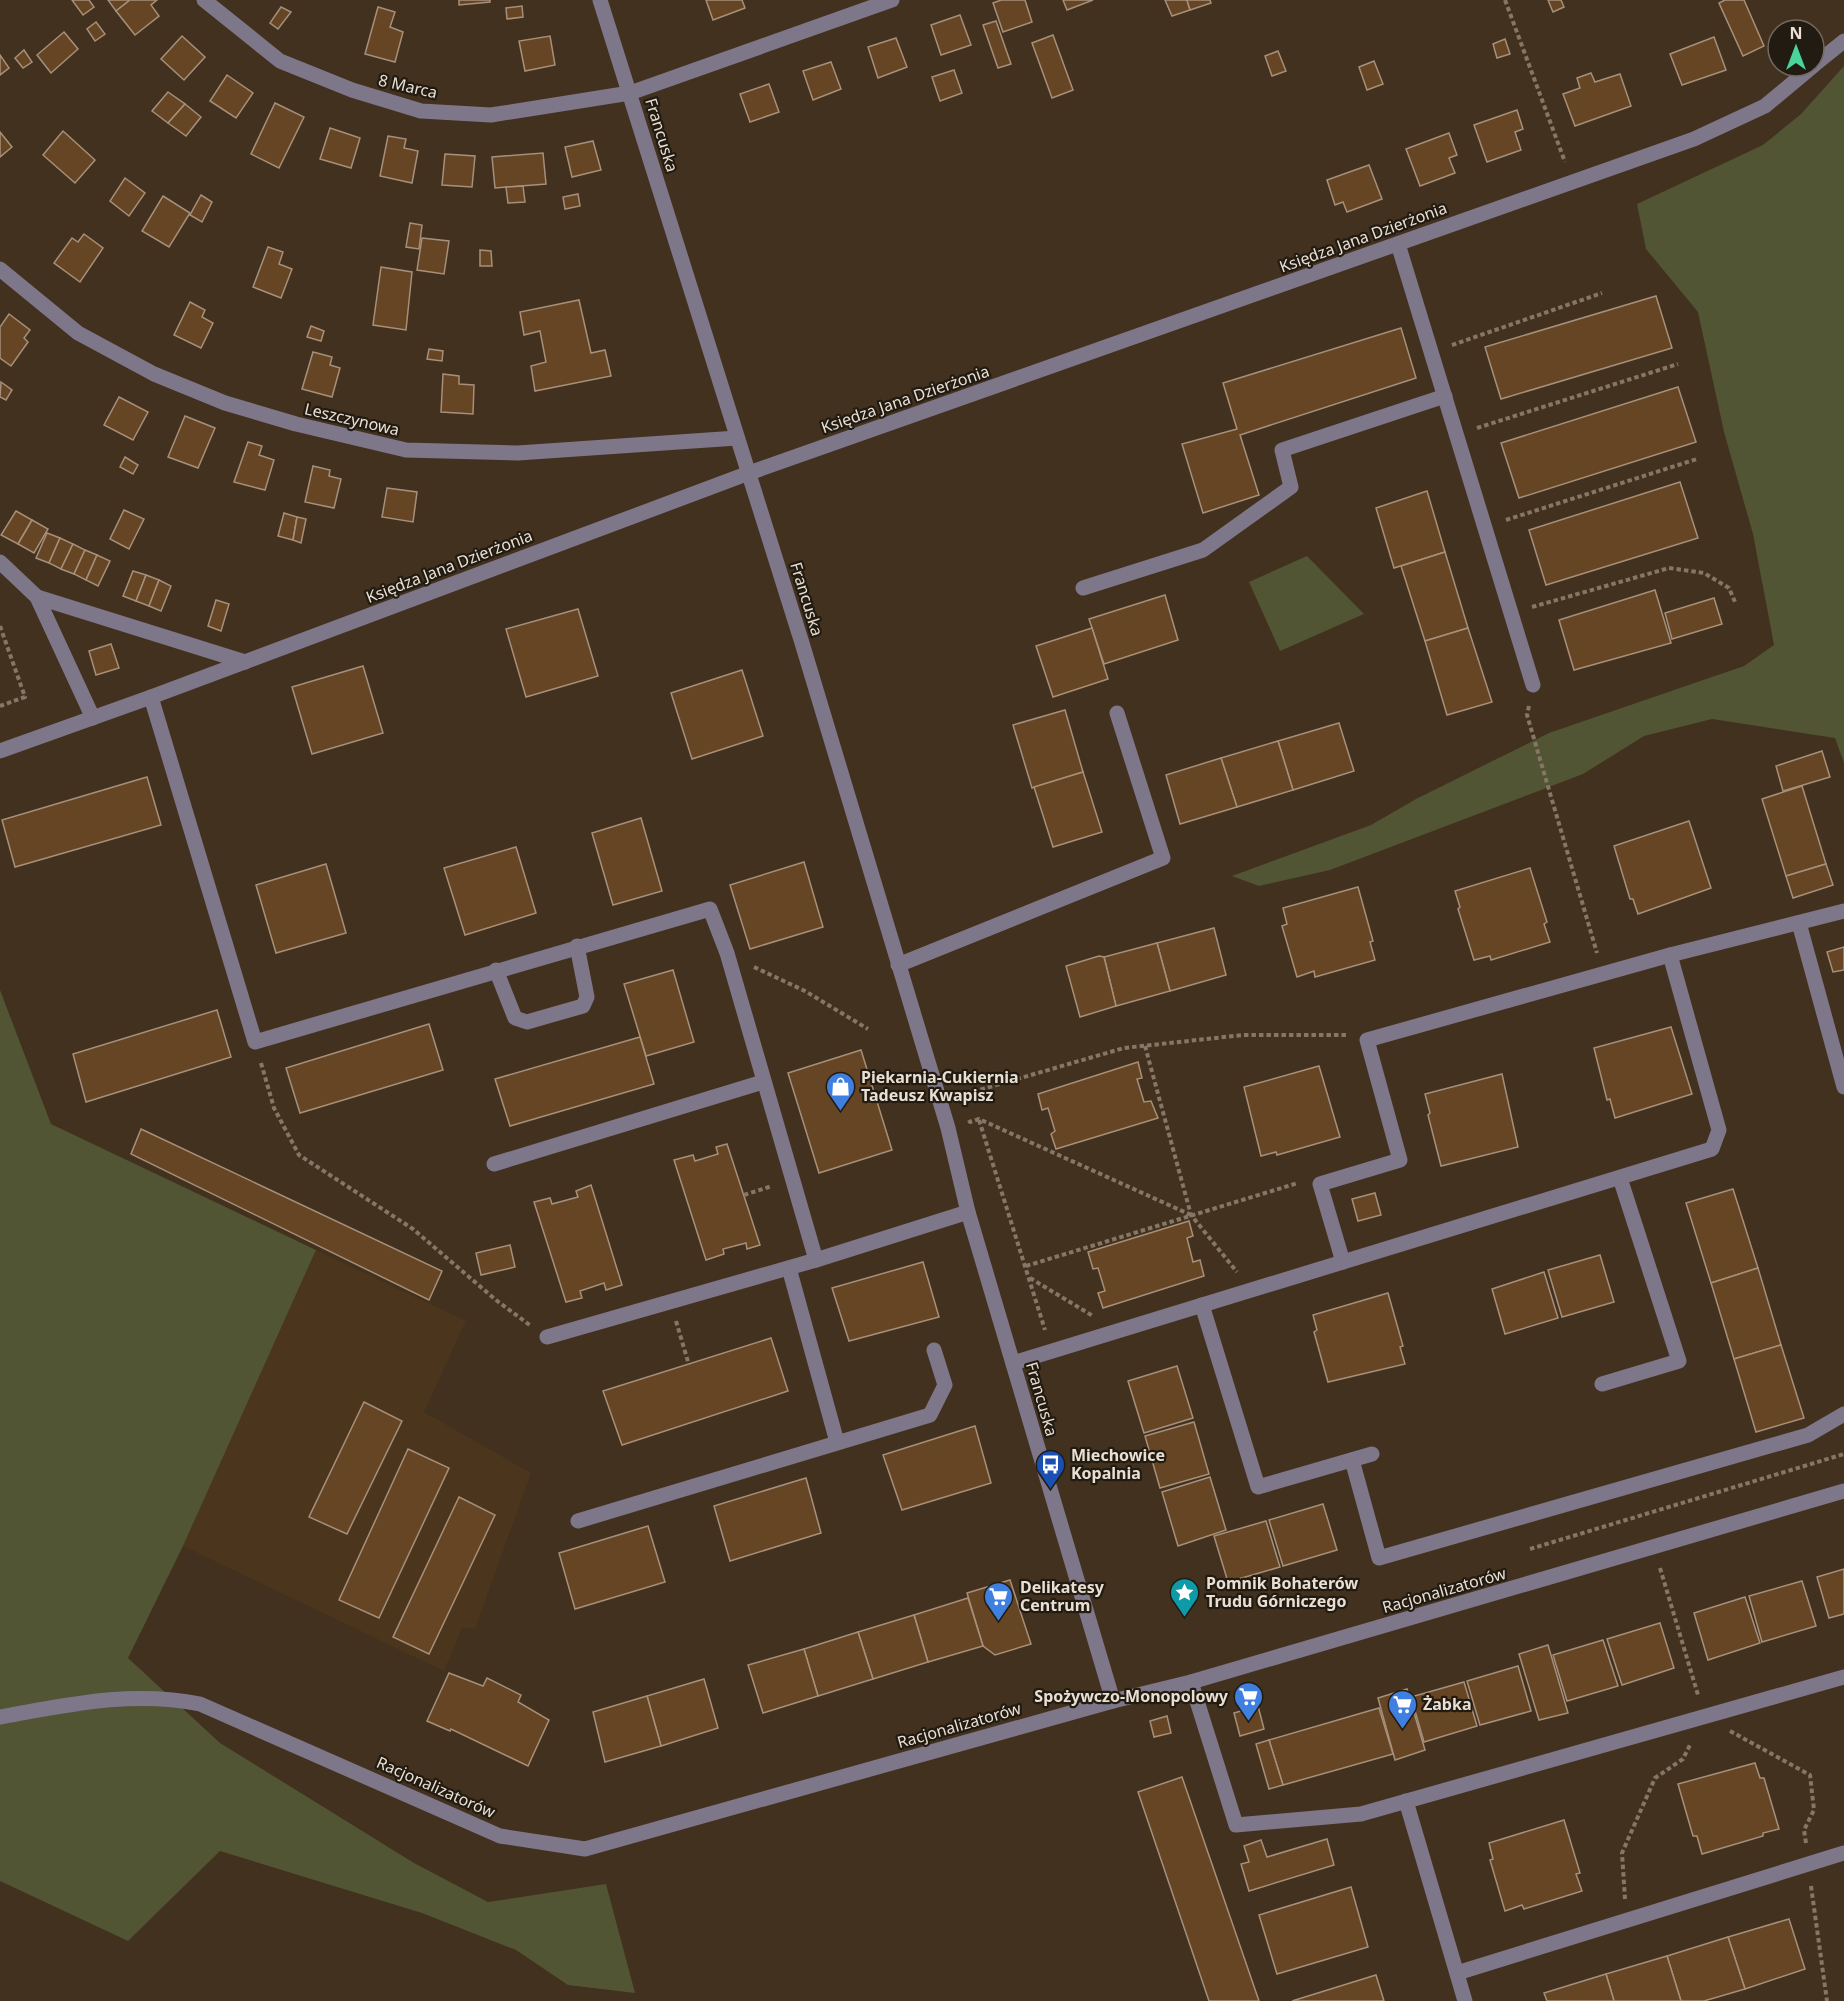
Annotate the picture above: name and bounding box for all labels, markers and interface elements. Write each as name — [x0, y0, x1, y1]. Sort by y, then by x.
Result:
north arrow — [1766, 18, 1826, 78]
text: N — [1789, 22, 1803, 44]
street label: 8 Marca — [376, 69, 440, 103]
street label: Francuska — [640, 95, 684, 175]
street label: Księdza Jana Dzierżonia — [1276, 196, 1450, 278]
street label: Księdza Jana Dzierżonia — [818, 360, 992, 438]
street label: Leszczynowa — [302, 397, 402, 441]
street label: Księdza Jana Dzierżonia — [363, 524, 535, 608]
street label: Francuska — [785, 559, 829, 639]
place label: Piekarnia-Cukiernia Tadeusz Kwapisz — [861, 1066, 1019, 1106]
shop icon: Piekarnia-Cukiernia Tadeusz Kwapisz — [824, 1070, 856, 1112]
street label: Francuska — [1021, 1359, 1063, 1439]
place label: Miechowice Kopalnia — [1071, 1444, 1165, 1484]
bus stop icon: Miechowice Kopalnia — [1034, 1448, 1066, 1490]
street label: Racjonalizatorów — [1380, 1562, 1509, 1618]
place label: Pomnik Bohaterów Trudu Górniczego — [1206, 1572, 1358, 1612]
place label: Delikatesy Centrum — [1020, 1576, 1105, 1616]
place icon: Pomnik Bohaterów Trudu Górniczego — [1169, 1576, 1201, 1618]
supermarket icon: Delikatesy Centrum — [983, 1580, 1015, 1622]
supermarket icon: Spożywczo-Monopolowy — [1233, 1680, 1265, 1722]
place label: Spożywczo-Monopolowy — [1034, 1685, 1229, 1707]
supermarket icon: Żabka — [1386, 1688, 1418, 1730]
place label: Żabka — [1423, 1693, 1471, 1715]
street label: Racjonalizatorów — [895, 1697, 1024, 1753]
street label: Racjonalizatorów — [373, 1751, 499, 1823]

